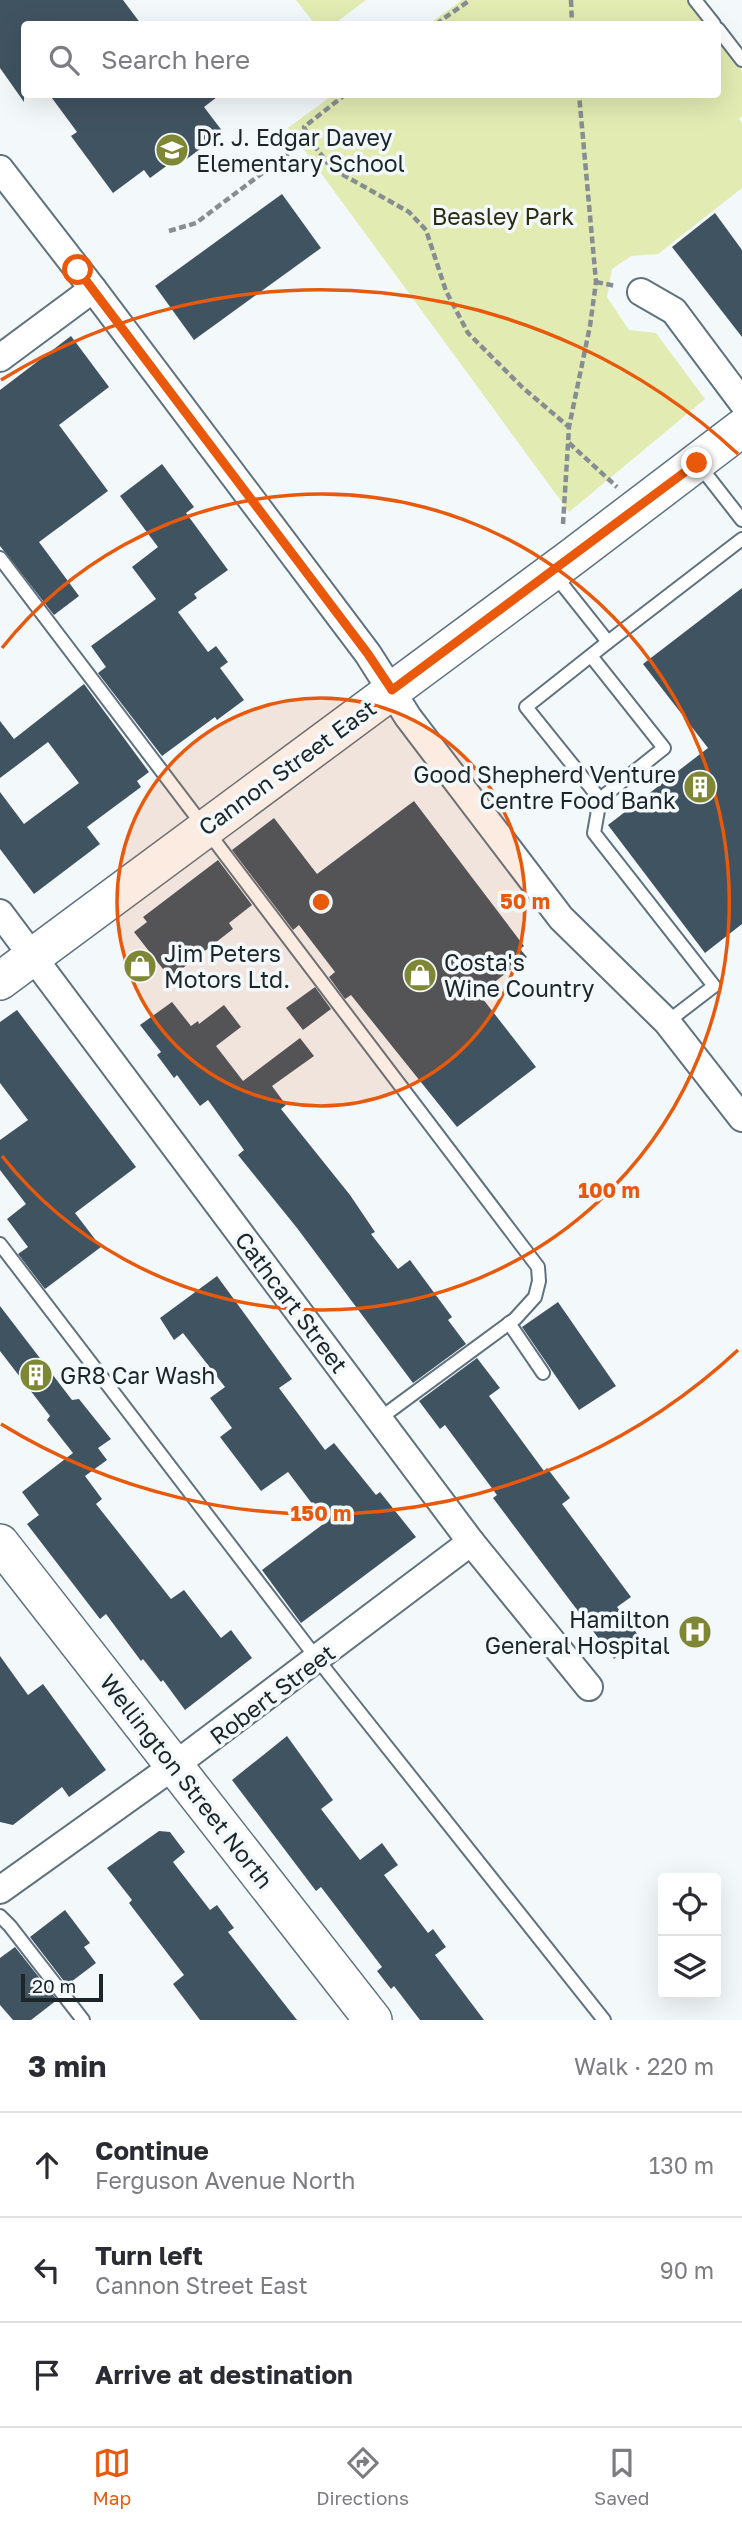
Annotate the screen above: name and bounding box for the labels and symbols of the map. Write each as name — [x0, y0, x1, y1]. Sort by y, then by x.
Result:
place label: Dr. J. Edgar Davey Elementary School — [196, 123, 405, 177]
school or university icon: Dr. J. Edgar Davey Elementary School — [153, 131, 191, 169]
park label: Beasley Park — [432, 202, 574, 230]
route start — [62, 254, 93, 285]
route end — [681, 447, 712, 478]
street label: Cannon Street East — [193, 693, 381, 841]
place label: Good Shepherd Venture Centre Food Bank — [413, 760, 676, 814]
building icon: Good Shepherd Venture Centre Food Bank — [681, 768, 719, 806]
text: 50 m — [500, 888, 550, 914]
centre of rings — [309, 890, 333, 914]
place label: Jim Peters Motors Ltd. — [164, 939, 290, 993]
shop icon: Jim Peters Motors Ltd. — [121, 947, 159, 985]
place label: Costa's Wine Country — [444, 948, 595, 1002]
shop icon: Costa's Wine Country — [401, 956, 439, 994]
text: 100 m — [578, 1177, 640, 1203]
street label: Cathcart Street — [230, 1226, 354, 1378]
building icon: GR8 Car Wash — [17, 1356, 55, 1394]
place label: GR8 Car Wash — [60, 1361, 215, 1389]
text: 150 m — [291, 1500, 351, 1526]
place label: Hamilton General Hospital — [485, 1605, 670, 1659]
hospital icon: Hamilton General Hospital — [676, 1613, 714, 1651]
street label: Robert Street — [204, 1638, 340, 1750]
street label: Wellington Street North — [95, 1668, 279, 1894]
scale bar — [21, 1971, 103, 2003]

